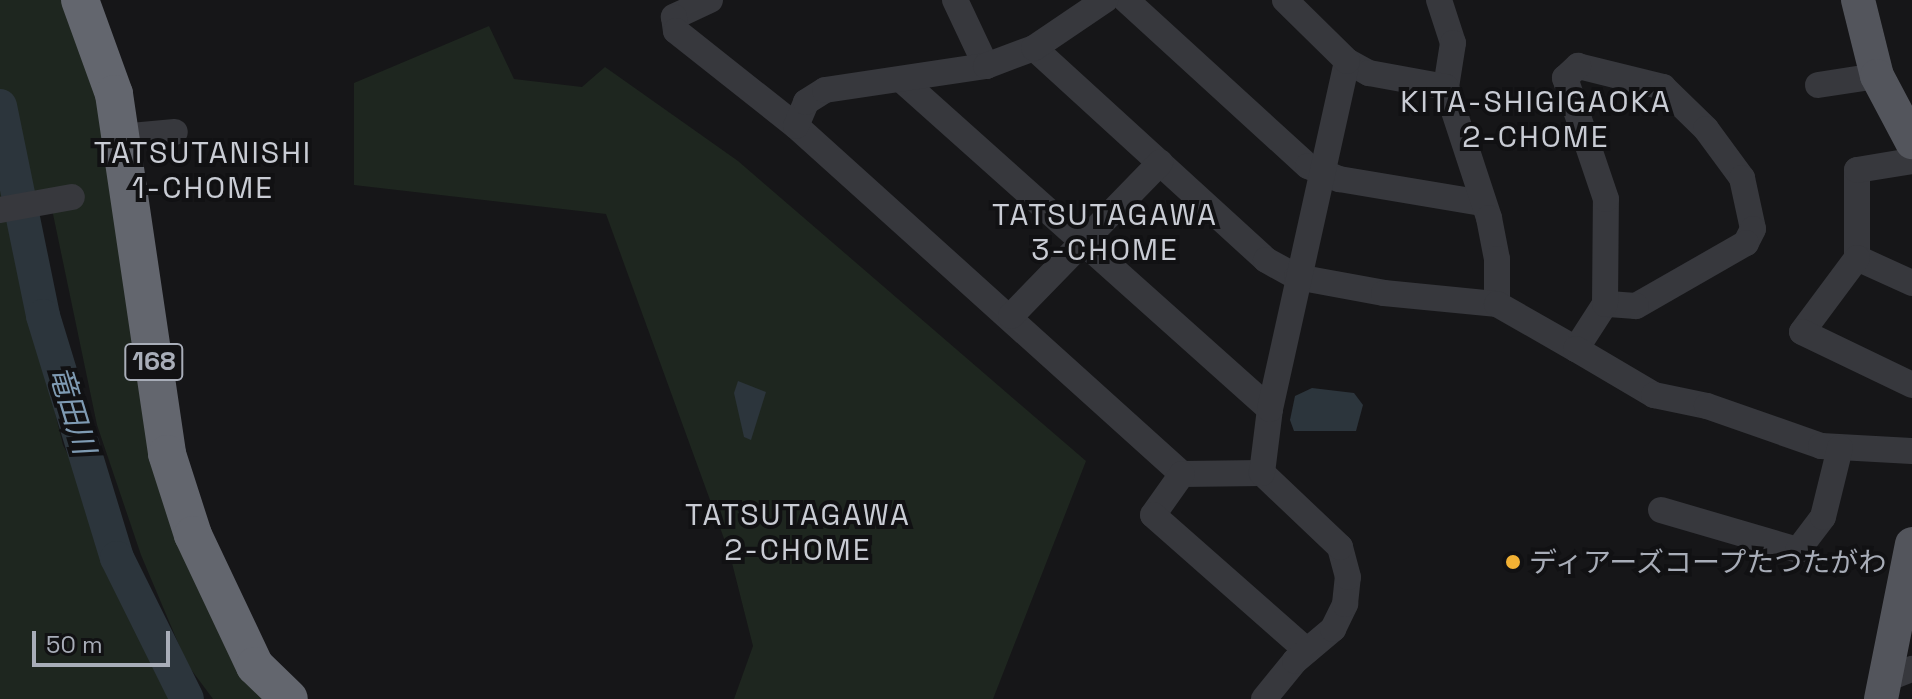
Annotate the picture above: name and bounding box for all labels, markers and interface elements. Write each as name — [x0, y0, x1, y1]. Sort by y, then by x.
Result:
district label: KITA-SHIGIGAOKA 2-CHOME — [1400, 84, 1672, 154]
district label: TATSUTANISHI 1-CHOME — [94, 135, 312, 206]
district label: TATSUTAGAWA 3-CHOME — [992, 197, 1218, 268]
road number: 168 — [124, 340, 184, 384]
water label: 竜田川 — [42, 362, 102, 458]
district label: TATSUTAGAWA 2-CHOME — [685, 497, 911, 568]
place label: ディアーズコープたつたがわ — [1529, 545, 1891, 579]
marker: ディアーズコープたつたがわ — [1504, 553, 1522, 571]
scale bar — [36, 615, 174, 665]
text: 50 m — [46, 629, 103, 660]

